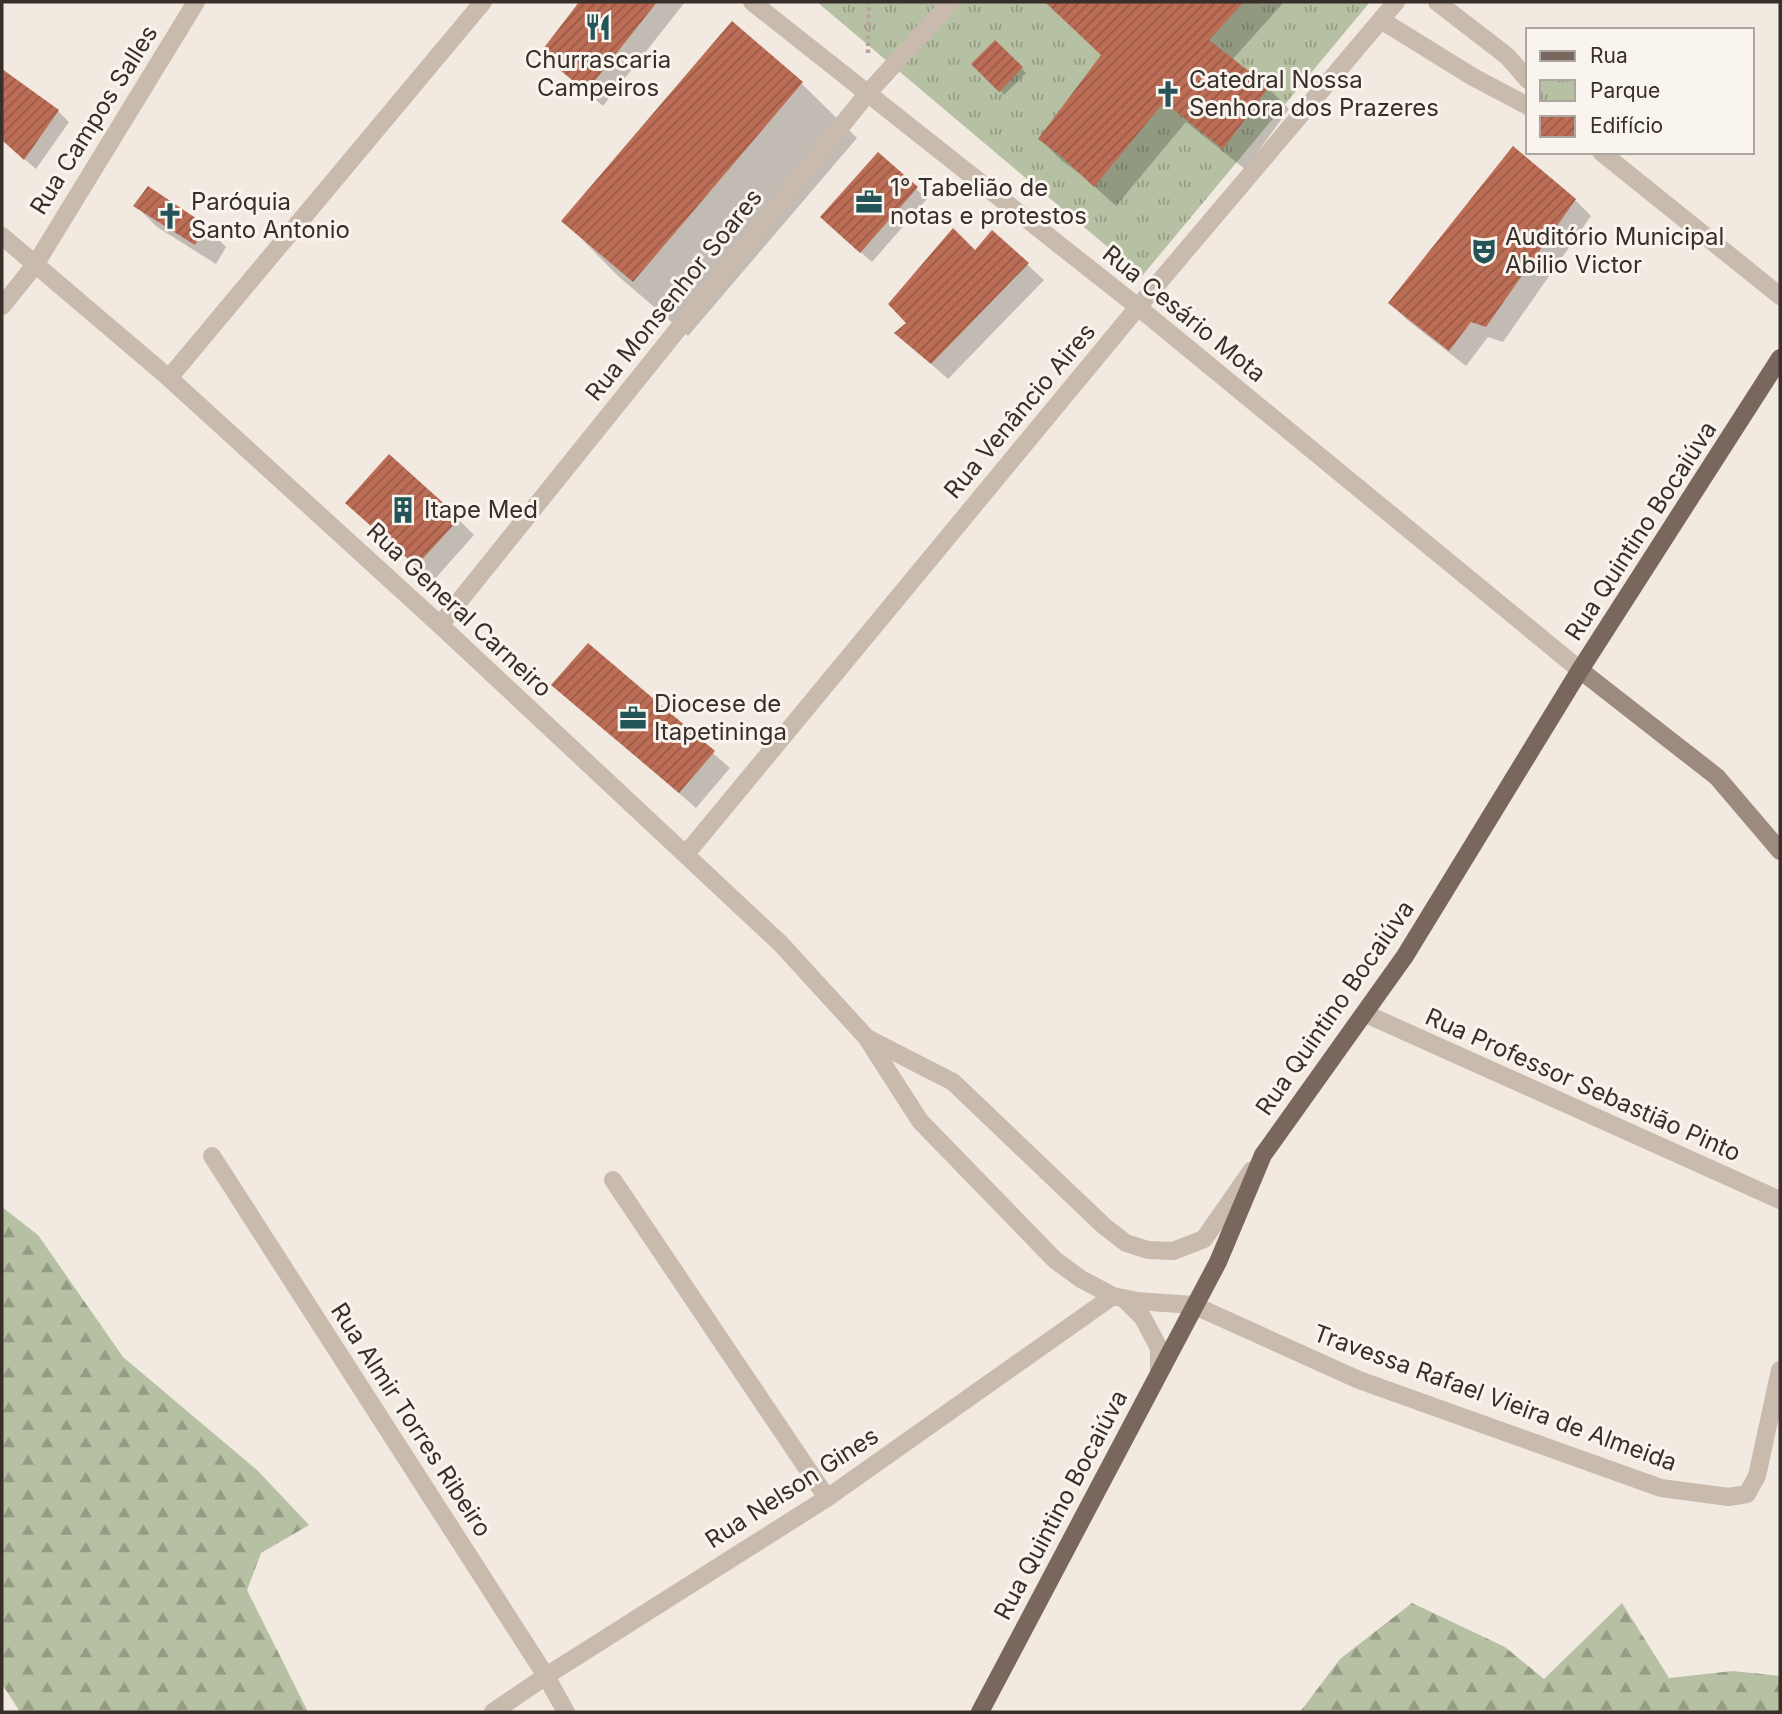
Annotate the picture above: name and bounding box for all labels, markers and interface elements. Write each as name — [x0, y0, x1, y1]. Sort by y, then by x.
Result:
restaurant icon: Churrascaria Campeiros — [583, 12, 613, 42]
street label: Rua Campos Salles — [24, 20, 164, 220]
legend — [1526, 28, 1754, 154]
text: Rua — [1590, 43, 1628, 68]
place label: Churrascaria Campeiros — [525, 45, 671, 102]
place label: Catedral Nossa Senhora dos Prazeres — [1189, 65, 1439, 122]
text: Parque — [1590, 78, 1660, 103]
church icon: Catedral Nossa Senhora dos Prazeres — [1153, 79, 1183, 109]
text: Edifício — [1590, 113, 1663, 138]
place label: 1° Tabelião de notas e protestos — [890, 173, 1087, 230]
street label: Rua Monsenhor Soares — [579, 183, 768, 406]
place label: Paróquia Santo Antonio — [191, 187, 350, 244]
office icon: 1° Tabelião de notas e protestos — [854, 187, 884, 217]
church icon: Paróquia Santo Antonio — [155, 201, 185, 231]
place label: Auditório Municipal Abilio Victor — [1505, 222, 1724, 279]
theatre icon: Auditório Municipal Abilio Victor — [1469, 236, 1499, 266]
street label: Rua Cesário Mota — [1097, 239, 1272, 388]
street label: Rua Venâncio Aires — [938, 317, 1101, 504]
street label: Rua Quintino Bocaiúva — [1559, 416, 1722, 646]
building icon: Itape Med — [388, 495, 418, 525]
place label: Itape Med — [424, 495, 538, 524]
street label: Rua General Carneiro — [361, 516, 558, 703]
place label: Diocese de Itapetininga — [654, 689, 787, 746]
office icon: Diocese de Itapetininga — [618, 703, 648, 733]
street label: Rua Quintino Bocaiúva — [1249, 895, 1420, 1121]
street label: Rua Professor Sebastião Pinto — [1421, 1002, 1745, 1167]
street label: Rua Almir Torres Ribeiro — [325, 1297, 498, 1542]
street label: Travessa Rafael Vieira de Almeida — [1310, 1318, 1681, 1477]
street label: Rua Quintino Bocaiúva — [988, 1385, 1133, 1624]
street label: Rua Nelson Gines — [700, 1421, 884, 1554]

